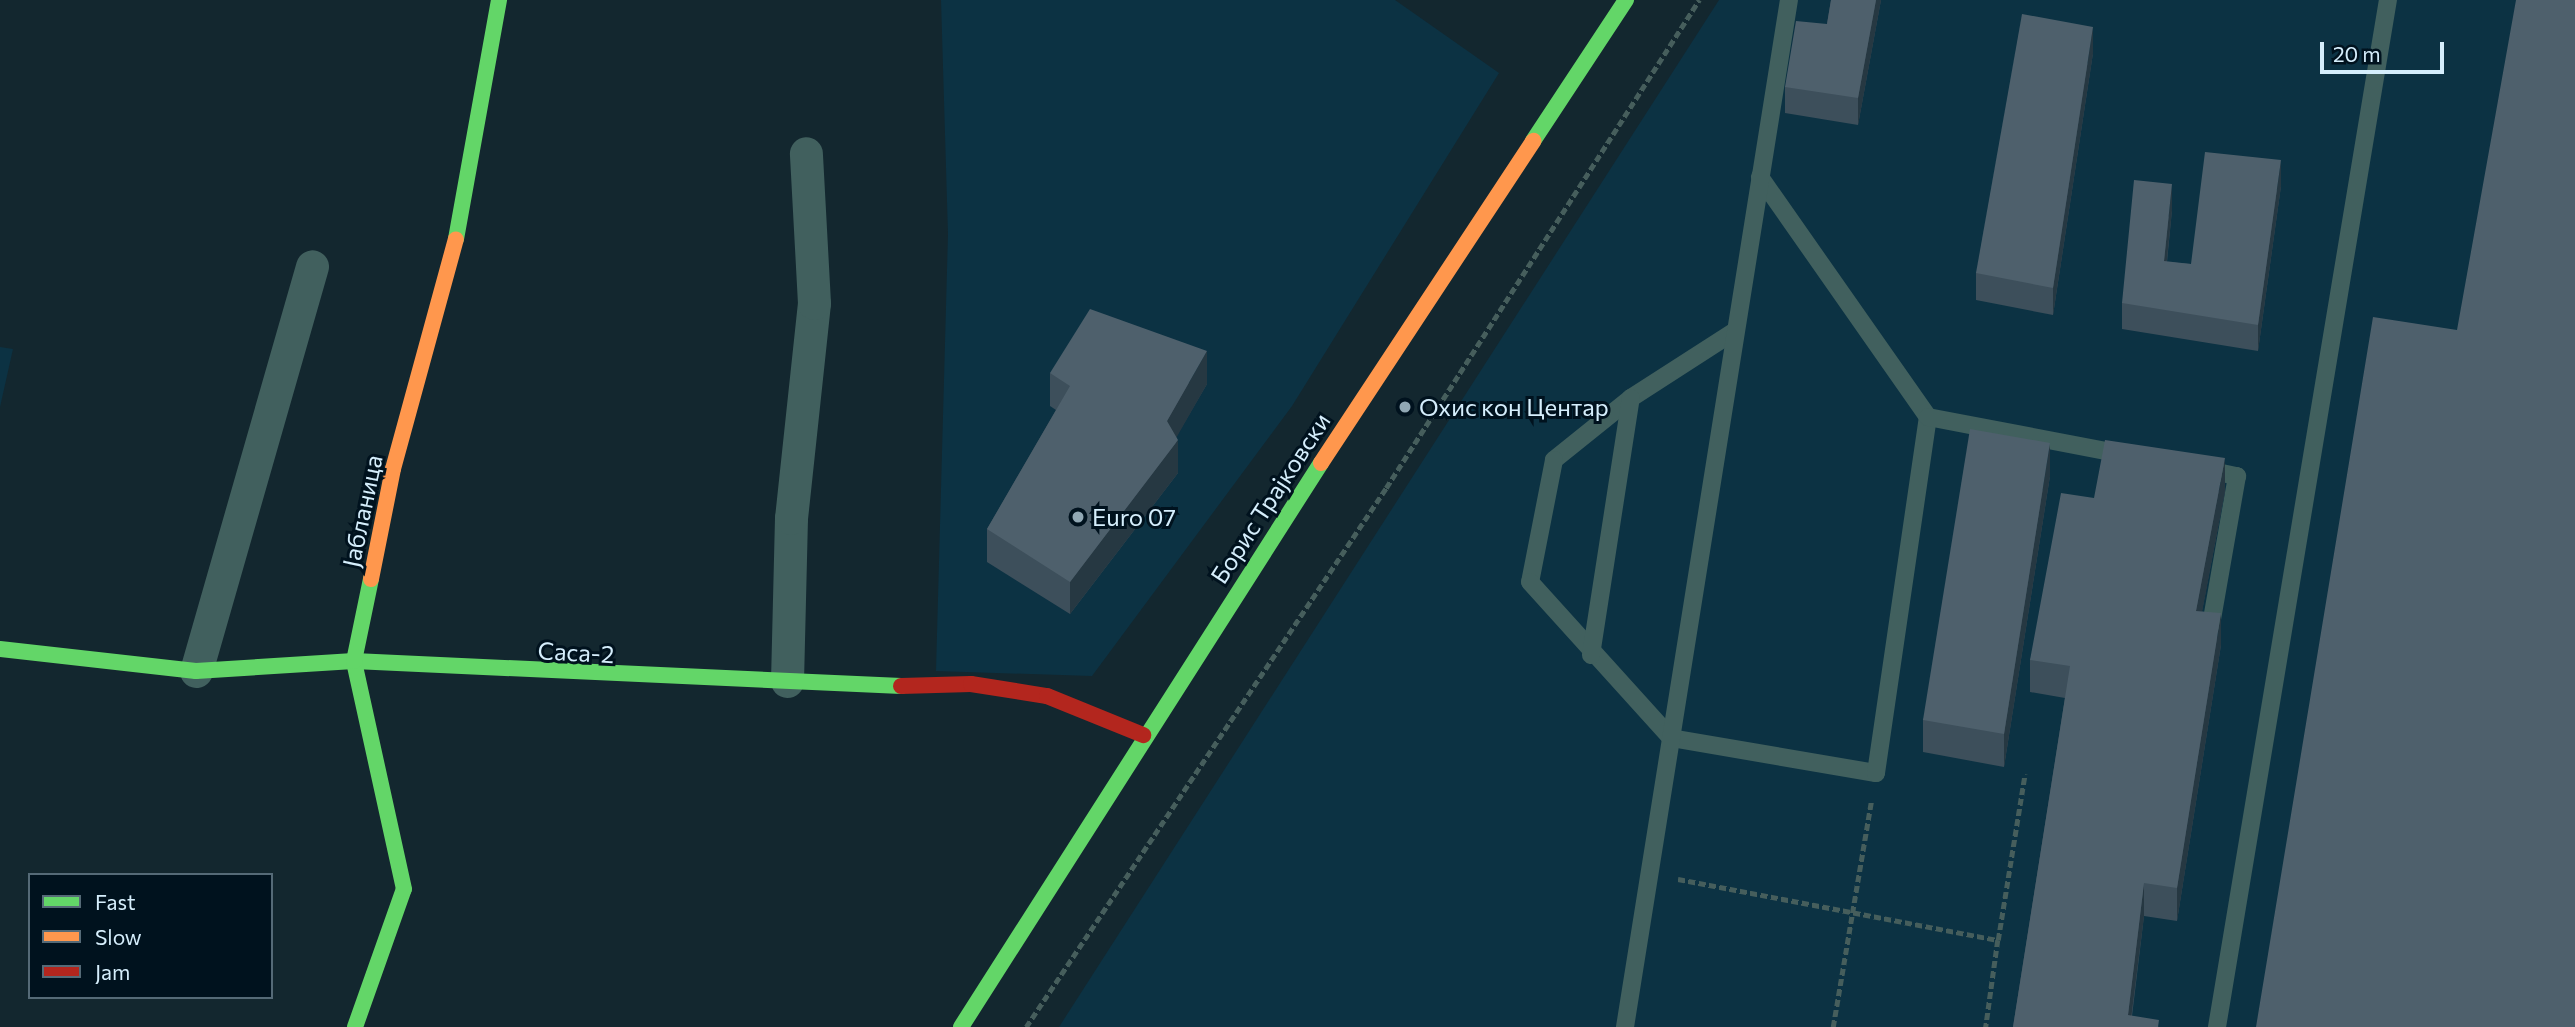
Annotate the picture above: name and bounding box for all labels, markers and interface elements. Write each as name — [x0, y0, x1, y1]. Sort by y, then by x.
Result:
scale bar — [2323, 28, 2447, 72]
text: 20 m — [2333, 41, 2381, 66]
place label: Охис кон Центар — [1419, 393, 1609, 421]
marker: Охис кон Центар — [1397, 399, 1413, 415]
street label: Борис Трајковски — [1204, 407, 1336, 589]
street label: Јабланица — [336, 452, 388, 570]
place label: Euro 07 — [1092, 503, 1176, 531]
marker: Euro 07 — [1070, 509, 1086, 525]
street label: Саса-2 — [537, 636, 615, 668]
legend — [28, 873, 273, 999]
text: Fast — [95, 889, 136, 914]
text: Slow — [95, 924, 142, 949]
text: Jam — [95, 959, 130, 984]

